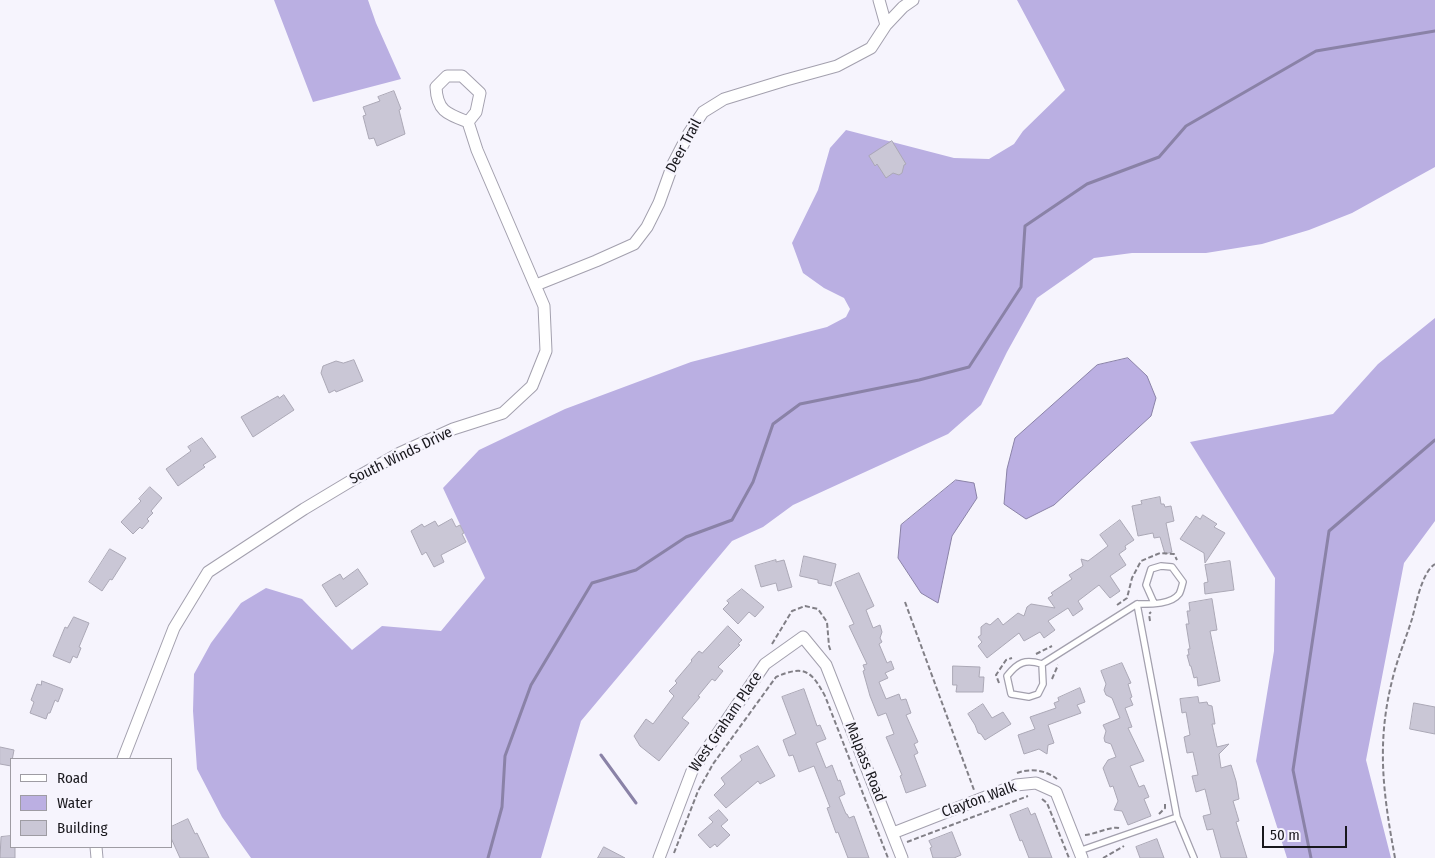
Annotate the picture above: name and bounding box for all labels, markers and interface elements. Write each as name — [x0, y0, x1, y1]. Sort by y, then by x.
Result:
street label: Deer Trail — [662, 116, 706, 176]
street label: South Winds Drive — [347, 423, 455, 489]
street label: West Graham Place — [686, 669, 766, 775]
street label: Malpass Road — [841, 720, 889, 804]
legend — [10, 758, 172, 848]
text: Road — [57, 769, 88, 787]
street label: Clayton Walk — [939, 778, 1019, 822]
text: Water — [57, 794, 92, 812]
scale bar — [1265, 816, 1350, 848]
text: Building — [57, 819, 108, 837]
text: 50 m — [1270, 826, 1300, 844]

